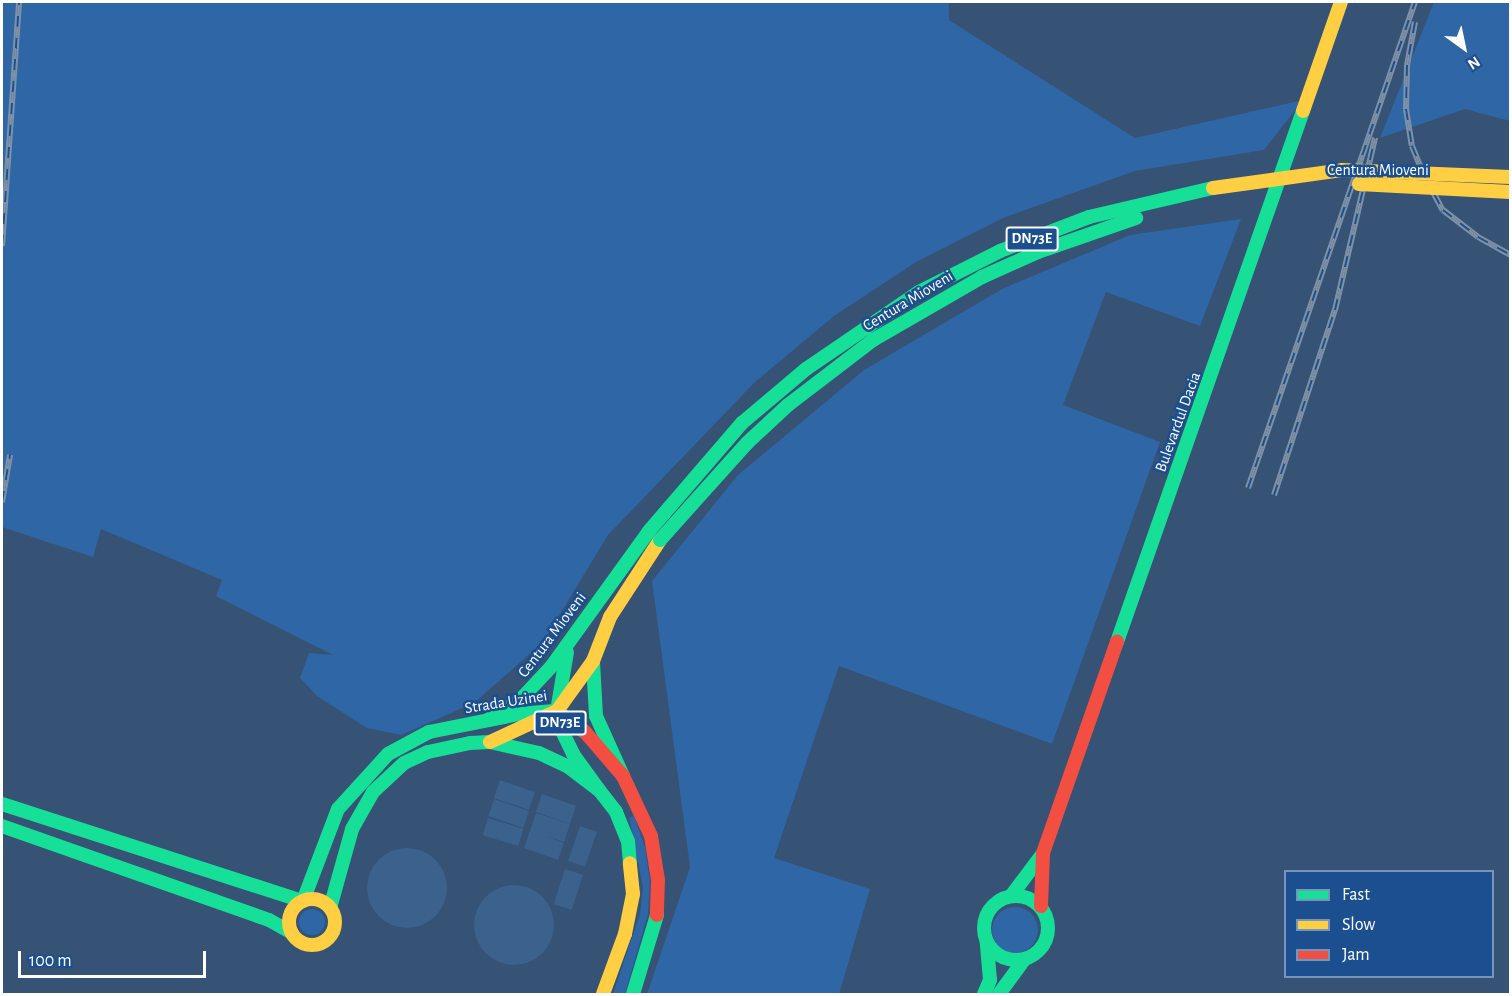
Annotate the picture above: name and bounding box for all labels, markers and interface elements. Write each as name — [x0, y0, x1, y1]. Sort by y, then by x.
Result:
north arrow — [1434, 18, 1494, 78]
text: N — [1465, 53, 1483, 73]
street label: Centura Mioveni — [1327, 160, 1429, 180]
road number: DN73E — [1005, 227, 1059, 251]
street label: Centura Mioveni — [859, 267, 957, 335]
street label: Bulevardul Dacia — [1151, 369, 1205, 475]
street label: Centura Mioveni — [514, 589, 590, 681]
street label: Strada Uzinei — [463, 686, 549, 718]
road number: DN73E — [533, 711, 587, 735]
legend — [1284, 870, 1494, 978]
text: Fast — [1342, 886, 1370, 904]
text: Slow — [1342, 916, 1375, 934]
scale bar — [21, 939, 208, 977]
text: Jam — [1342, 946, 1370, 964]
text: 100 m — [29, 952, 72, 970]

